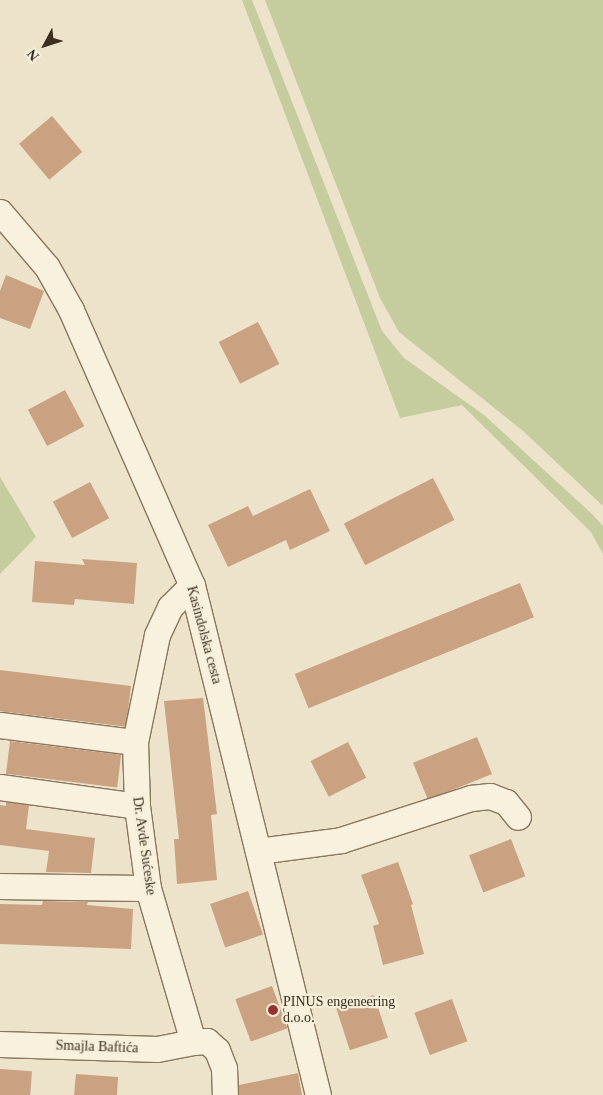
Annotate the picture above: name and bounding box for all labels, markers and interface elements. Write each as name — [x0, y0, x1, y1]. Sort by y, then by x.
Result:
north arrow — [20, 20, 70, 70]
text: N — [24, 46, 42, 64]
street label: Kasindolska cesta — [183, 584, 225, 686]
street label: Dr. Avde Sućeske — [129, 795, 159, 897]
place label: PINUS engeneering d.o.o. — [283, 994, 395, 1026]
marker: PINUS engeneering d.o.o. — [267, 1004, 279, 1016]
street label: Smajla Baftića — [55, 1037, 139, 1057]

